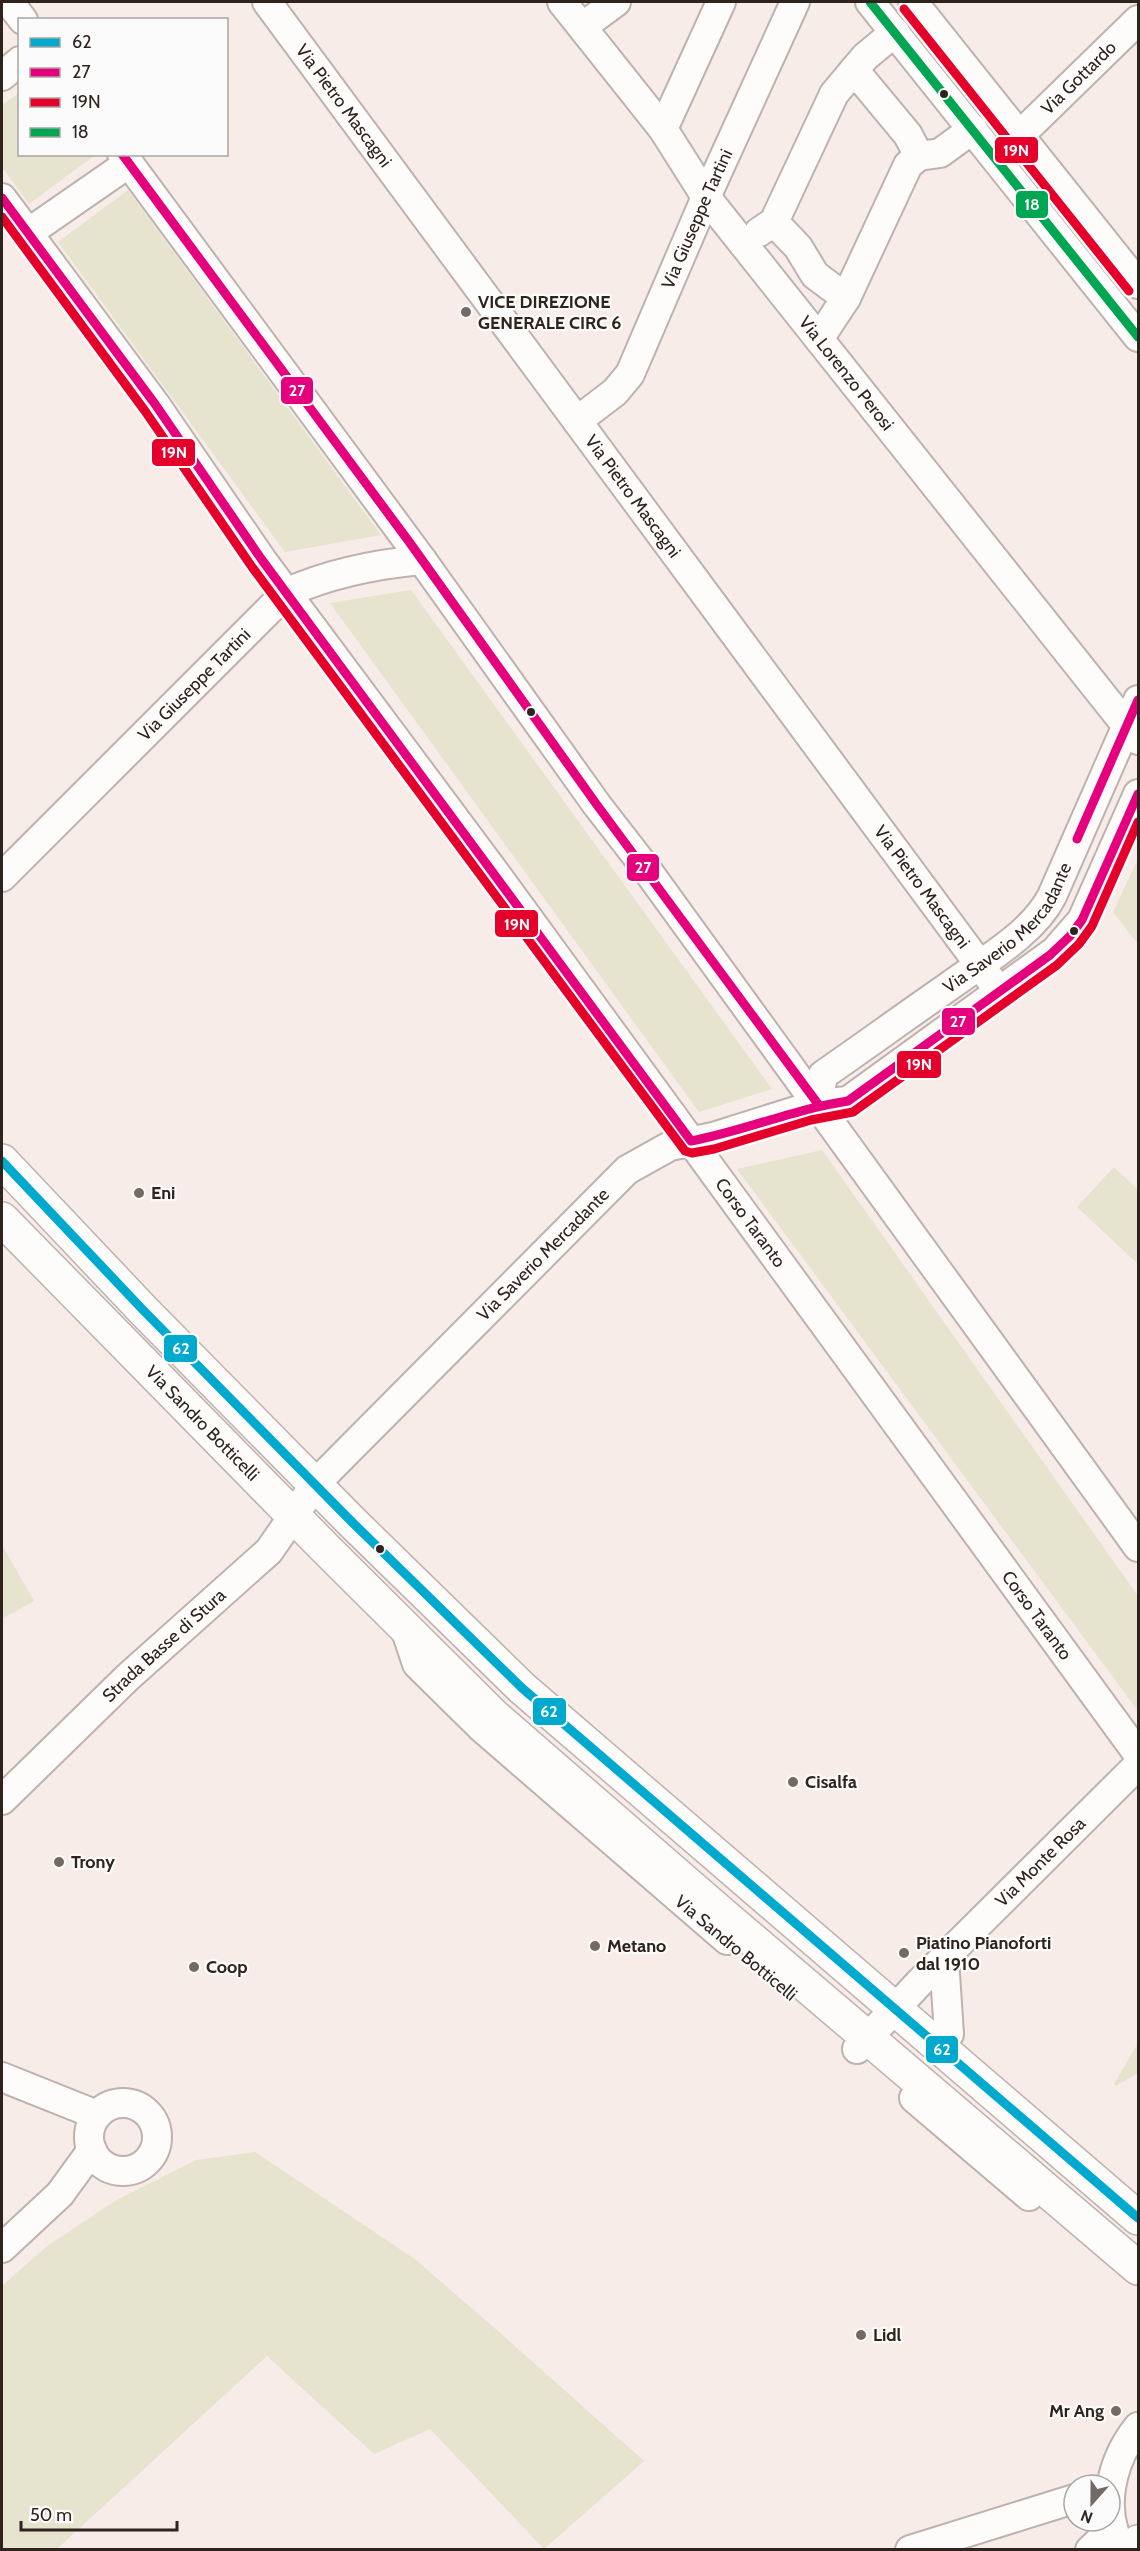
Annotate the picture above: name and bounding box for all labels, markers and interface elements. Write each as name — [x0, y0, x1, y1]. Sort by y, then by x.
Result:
legend — [18, 18, 228, 156]
text: 62 — [72, 31, 92, 53]
street label: Via Gottardo — [1037, 36, 1121, 119]
street label: Via Pietro Mascagni — [291, 40, 396, 171]
text: 27 — [72, 61, 91, 83]
unlabelled marker — [938, 88, 950, 100]
text: 19N — [72, 91, 101, 113]
text: 18 — [72, 121, 89, 143]
line badge: 19N — [994, 136, 1039, 164]
text: 19N — [1003, 141, 1029, 160]
street label: Via Giuseppe Tartini — [657, 146, 737, 292]
line badge: 18 — [1015, 190, 1049, 219]
text: 18 — [1024, 195, 1040, 214]
place label: VICE DIREZIONE GENERALE CIRC 6 — [478, 291, 621, 334]
marker: VICE DIREZIONE GENERALE CIRC 6 — [459, 305, 473, 319]
street label: Via Lorenzo Perosi — [794, 312, 898, 435]
line badge: 27 — [280, 376, 314, 405]
text: 27 — [289, 381, 306, 400]
street label: Via Pietro Mascagni — [580, 431, 686, 562]
line badge: 19N — [151, 438, 196, 467]
text: 19N — [161, 443, 187, 462]
street label: Via Giuseppe Tartini — [133, 624, 255, 746]
unlabelled marker — [525, 706, 537, 718]
street label: Via Pietro Mascagni — [869, 821, 975, 953]
line badge: 27 — [626, 853, 660, 882]
text: 27 — [635, 858, 652, 877]
street label: Via Saverio Mercadante — [939, 859, 1076, 998]
line badge: 19N — [494, 909, 539, 938]
text: 19N — [504, 915, 530, 934]
unlabelled marker — [1068, 925, 1080, 937]
line badge: 27 — [941, 1007, 976, 1036]
text: 27 — [950, 1012, 967, 1031]
line badge: 19N — [896, 1050, 942, 1079]
text: 19N — [906, 1055, 932, 1074]
street label: Corso Taranto — [711, 1174, 790, 1272]
place label: Eni — [151, 1182, 175, 1204]
street label: Via Saverio Mercadante — [472, 1183, 614, 1325]
marker: Eni — [132, 1186, 146, 1200]
line badge: 62 — [163, 1334, 198, 1363]
text: 62 — [172, 1339, 190, 1358]
street label: Via Sandro Botticelli — [141, 1361, 264, 1485]
unlabelled marker — [374, 1543, 386, 1555]
street label: Corso Taranto — [997, 1566, 1077, 1664]
street label: Strada Basse di Stura — [98, 1584, 230, 1707]
line badge: 62 — [532, 1697, 567, 1726]
text: 62 — [540, 1702, 558, 1721]
place label: Cisalfa — [805, 1771, 857, 1793]
marker: Cisalfa — [786, 1775, 800, 1789]
street label: Via Monte Rosa — [991, 1812, 1090, 1912]
place label: Trony — [71, 1851, 115, 1873]
marker: Trony — [52, 1855, 66, 1869]
street label: Via Sandro Botticelli — [670, 1890, 802, 2006]
place label: Piatino Pianoforti dal 1910 — [916, 1932, 1051, 1975]
place label: Metano — [607, 1935, 666, 1957]
marker: Metano — [588, 1939, 602, 1953]
marker: Piatino Pianoforti dal 1910 — [897, 1946, 911, 1960]
place label: Coop — [206, 1956, 248, 1978]
marker: Coop — [187, 1960, 201, 1974]
line badge: 62 — [925, 2035, 959, 2064]
text: 62 — [933, 2040, 951, 2059]
place label: Lidl — [873, 2324, 902, 2346]
marker: Lidl — [854, 2328, 868, 2342]
place label: Mr Ang — [1049, 2400, 1104, 2422]
marker: Mr Ang — [1109, 2404, 1123, 2418]
north arrow — [1062, 2473, 1122, 2533]
scale bar — [21, 2494, 177, 2532]
text: 50 m — [30, 2504, 72, 2526]
text: N — [1078, 2506, 1095, 2527]

